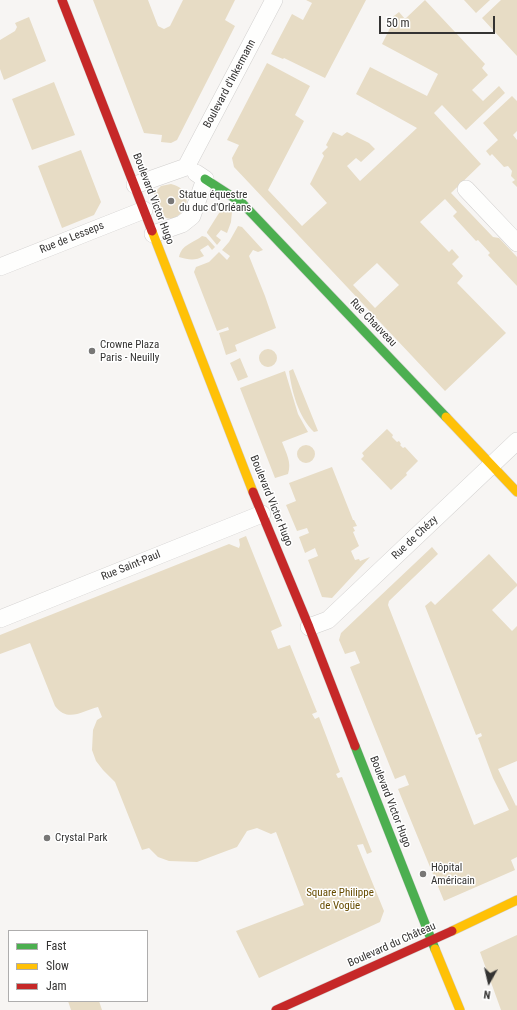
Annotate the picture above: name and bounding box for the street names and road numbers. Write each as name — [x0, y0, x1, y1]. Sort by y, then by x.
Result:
street label: Boulevard d'Inkermann — [201, 37, 259, 131]
street label: Boulevard Victor Hugo — [129, 151, 177, 247]
street label: Rue de Lesseps — [38, 219, 106, 257]
street label: Rue Chauveau — [347, 296, 399, 350]
street label: Boulevard Victor Hugo — [247, 454, 295, 548]
street label: Rue de Chézy — [389, 513, 441, 563]
street label: Rue Saint-Paul — [99, 548, 163, 584]
street label: Boulevard Victor Hugo — [366, 754, 414, 850]
street label: Boulevard du Château — [346, 920, 438, 970]

